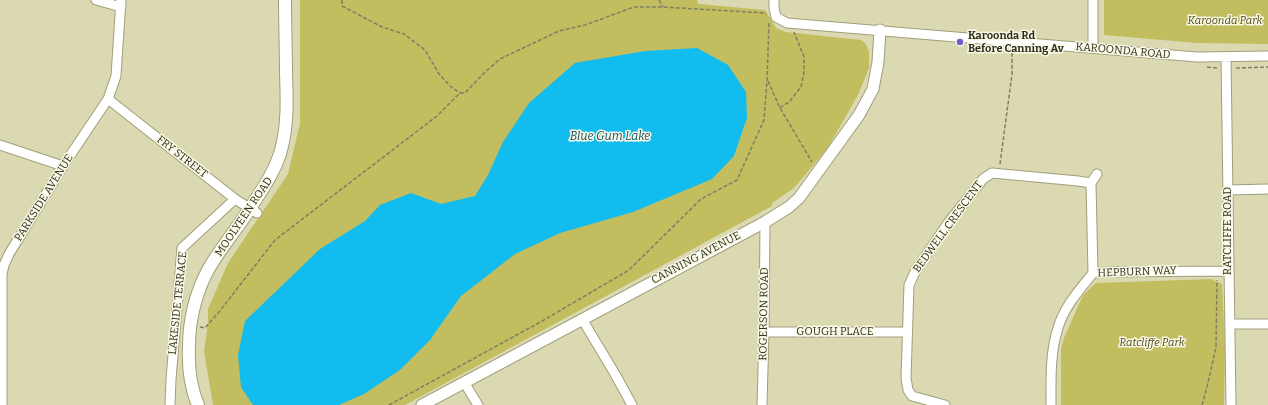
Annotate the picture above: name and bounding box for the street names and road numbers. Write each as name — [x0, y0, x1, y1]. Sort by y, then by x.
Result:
street label: KAROONDA ROAD — [1075, 40, 1171, 62]
street label: FRY STREET — [154, 133, 210, 181]
street label: PARKSIDE AVENUE — [12, 152, 76, 244]
street label: MOOLYEEN ROAD — [213, 175, 275, 259]
street label: BEDWELL CRESCENT — [910, 179, 986, 275]
street label: RATCLIFFE ROAD — [1221, 187, 1235, 275]
street label: CANNING AVENUE — [649, 229, 743, 287]
street label: LAKESIDE TERRACE — [166, 251, 190, 355]
street label: HEPBURN WAY — [1097, 264, 1177, 280]
street label: ROGERSON ROAD — [757, 267, 771, 361]
street label: GOUGH PLACE — [796, 325, 874, 339]

